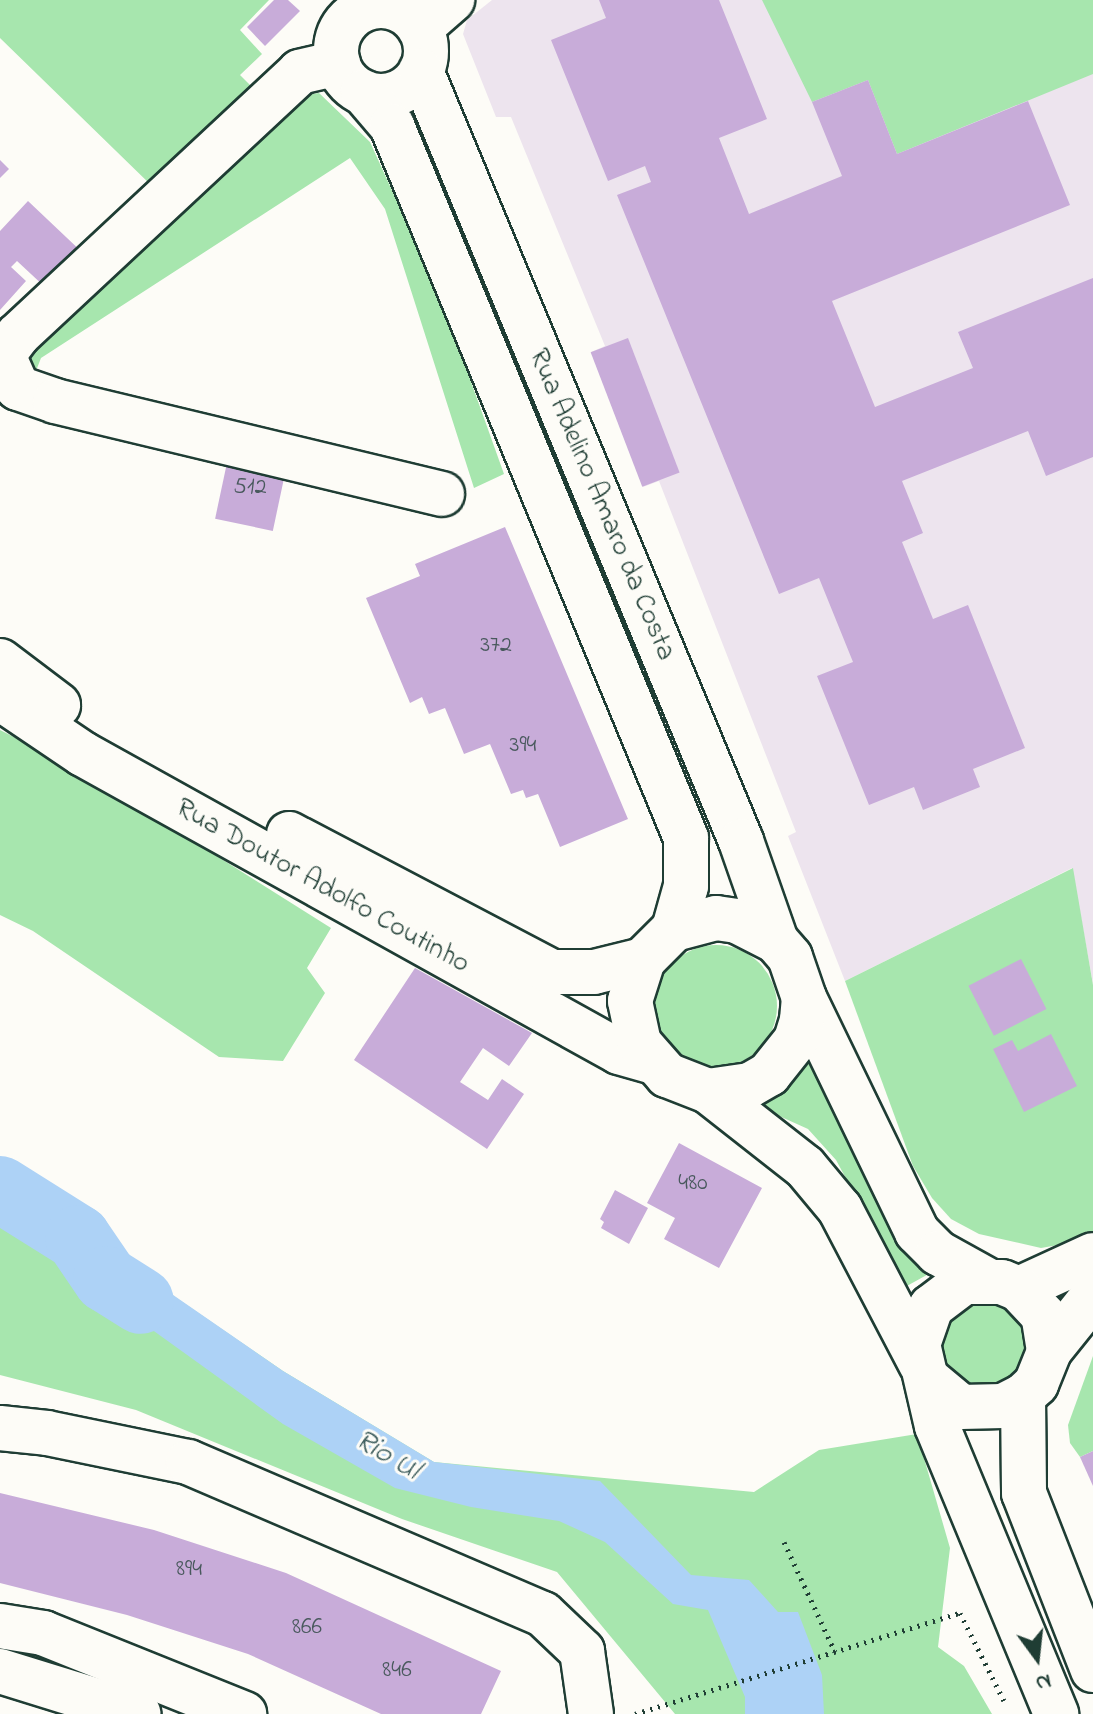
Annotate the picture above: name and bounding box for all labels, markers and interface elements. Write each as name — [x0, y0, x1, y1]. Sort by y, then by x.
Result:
street label: Rua Adelino Amaro da Costa — [520, 344, 682, 666]
house number: 512 — [233, 474, 267, 502]
house number: 372 — [480, 632, 512, 660]
house number: 394 — [509, 732, 537, 760]
street label: Rua Doutor Adolfo Coutinho — [169, 792, 475, 982]
house number: 480 — [678, 1170, 708, 1198]
water label: Rio Ul — [348, 1423, 426, 1489]
house number: 894 — [176, 1556, 202, 1584]
house number: 866 — [292, 1614, 322, 1642]
north arrow — [997, 1618, 1077, 1698]
house number: 846 — [382, 1657, 412, 1685]
text: N — [1032, 1664, 1055, 1699]

